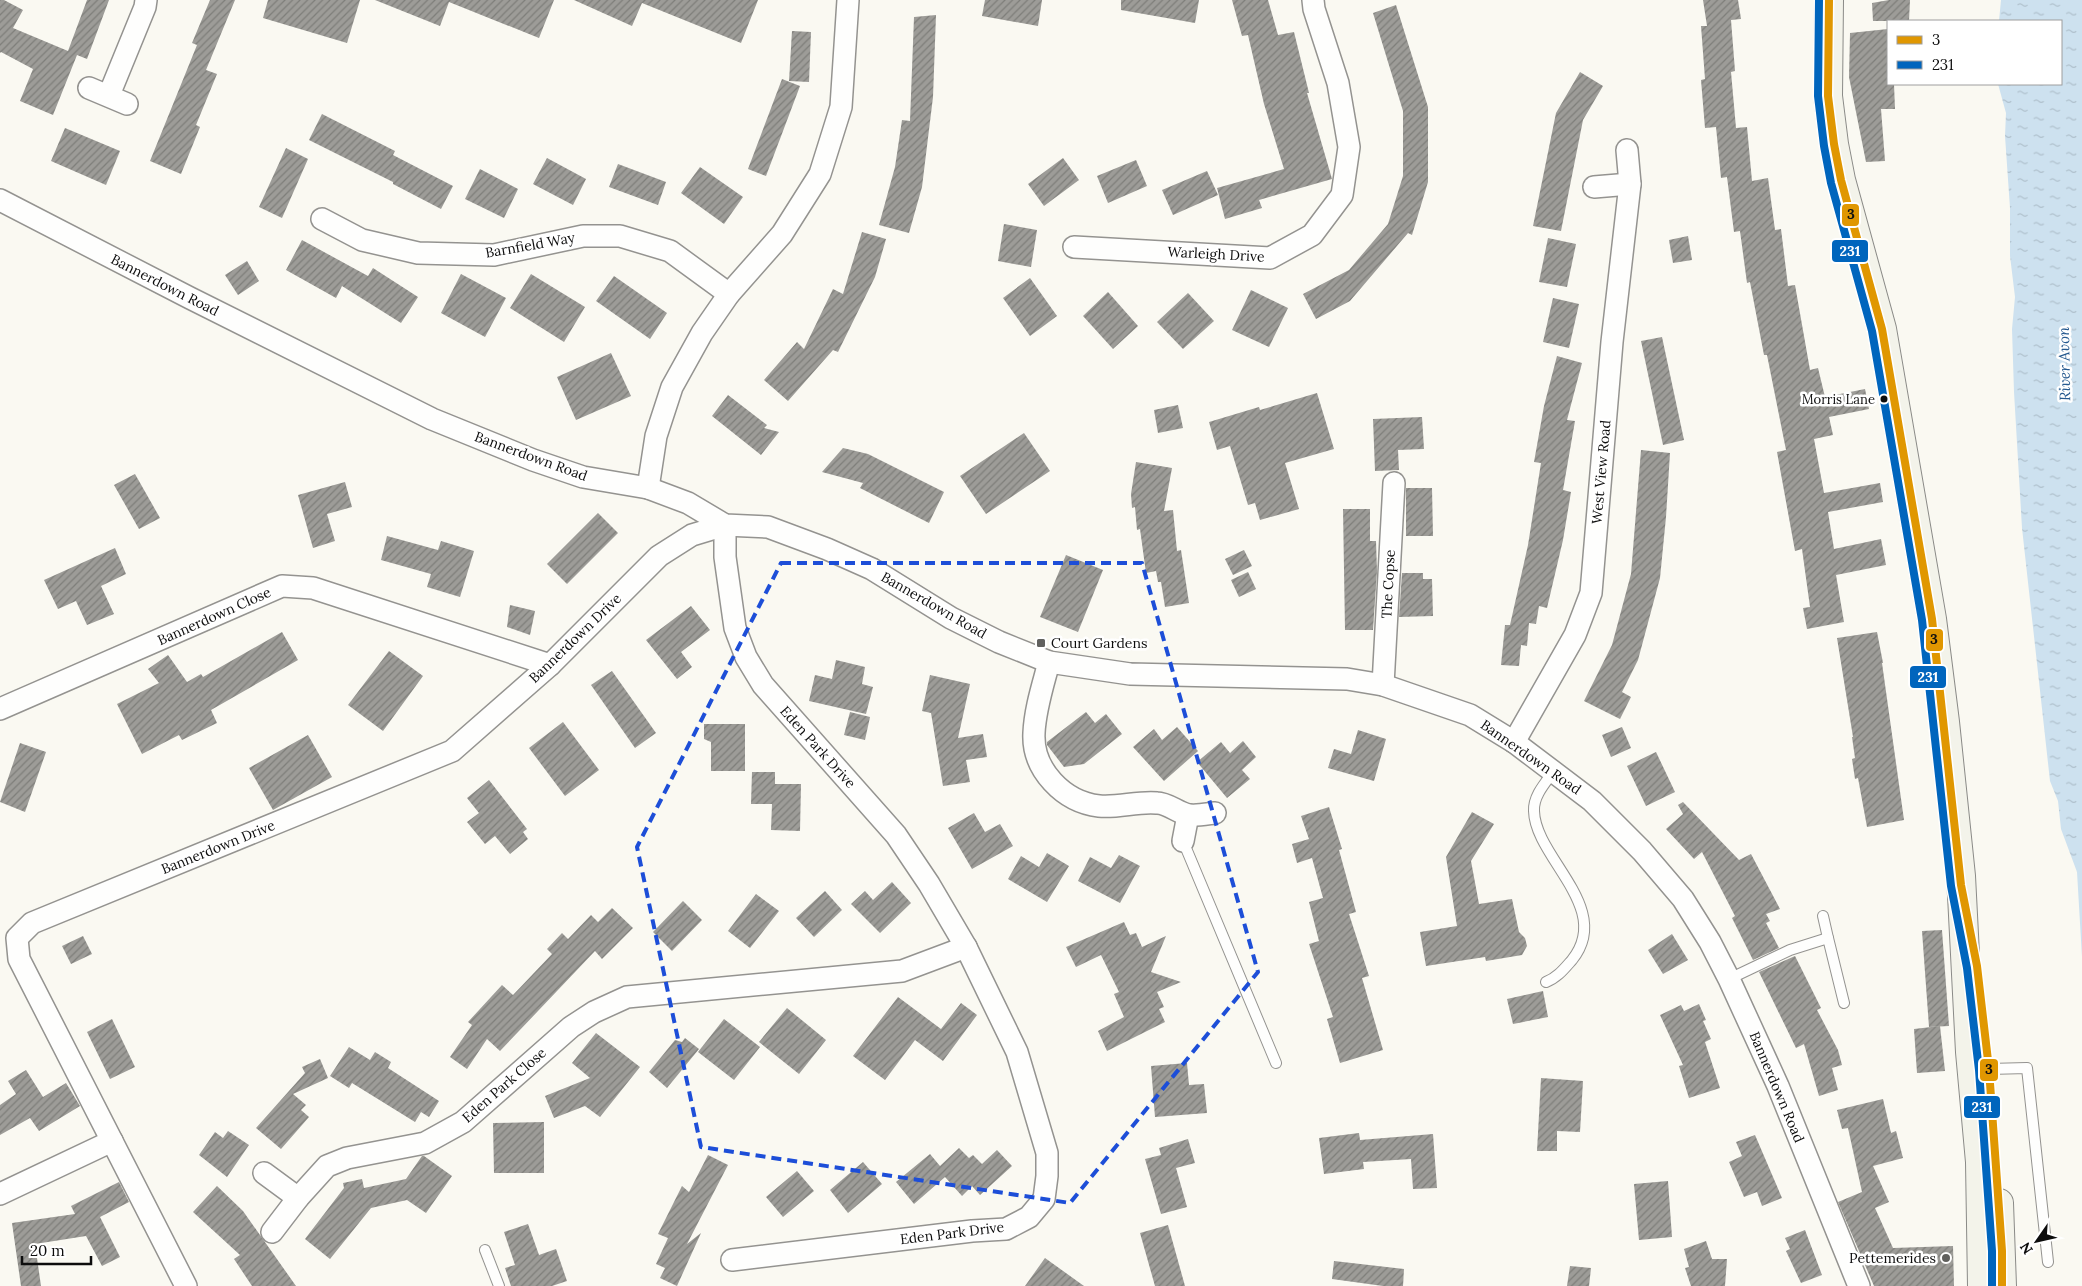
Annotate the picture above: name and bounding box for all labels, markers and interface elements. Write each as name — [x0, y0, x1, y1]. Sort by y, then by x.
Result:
legend — [1887, 20, 2062, 85]
text: 3 — [1932, 30, 1940, 49]
text: 231 — [1932, 55, 1954, 74]
line badge: 3 — [1841, 203, 1860, 227]
text: 3 — [1847, 205, 1855, 223]
street label: Barnfield Way — [484, 228, 577, 262]
line badge: 231 — [1831, 239, 1869, 263]
street label: Warleigh Drive — [1167, 242, 1265, 266]
text: 231 — [1840, 242, 1861, 260]
street label: Bannerdown Road — [108, 250, 222, 320]
water label: River Avon — [2054, 326, 2074, 401]
place label: Morris Lane — [1802, 391, 1875, 408]
marker: Morris Lane — [1879, 394, 1889, 404]
street label: West View Road — [1587, 419, 1615, 525]
street label: Bannerdown Road — [472, 427, 590, 485]
street label: The Copse — [1377, 549, 1399, 619]
street label: Bannerdown Road — [878, 568, 990, 642]
street label: Bannerdown Close — [155, 583, 274, 649]
street label: Bannerdown Drive — [525, 589, 625, 687]
line badge: 3 — [1925, 628, 1944, 652]
text: 3 — [1930, 630, 1938, 648]
place label: Court Gardens — [1051, 634, 1147, 652]
marker: Court Gardens — [1035, 637, 1047, 649]
line badge: 231 — [1909, 665, 1947, 689]
text: 231 — [1918, 668, 1939, 686]
street label: Eden Park Drive — [776, 702, 860, 792]
street label: Bannerdown Road — [1477, 716, 1585, 798]
street label: Bannerdown Drive — [158, 816, 278, 878]
street label: Bannerdown Road — [1746, 1029, 1808, 1145]
street label: Eden Park Close — [458, 1043, 550, 1126]
line badge: 3 — [1979, 1058, 1999, 1082]
text: 3 — [1985, 1060, 1993, 1078]
line badge: 231 — [1963, 1095, 2001, 1119]
text: 231 — [1972, 1098, 1993, 1116]
north arrow — [2012, 1216, 2062, 1266]
street label: Eden Park Drive — [899, 1218, 1005, 1248]
scale bar — [22, 1234, 91, 1266]
text: N — [2016, 1239, 2037, 1258]
text: 20 m — [30, 1241, 65, 1260]
place label: Pettemerides — [1849, 1249, 1936, 1267]
marker: Pettemerides — [1940, 1252, 1952, 1264]

